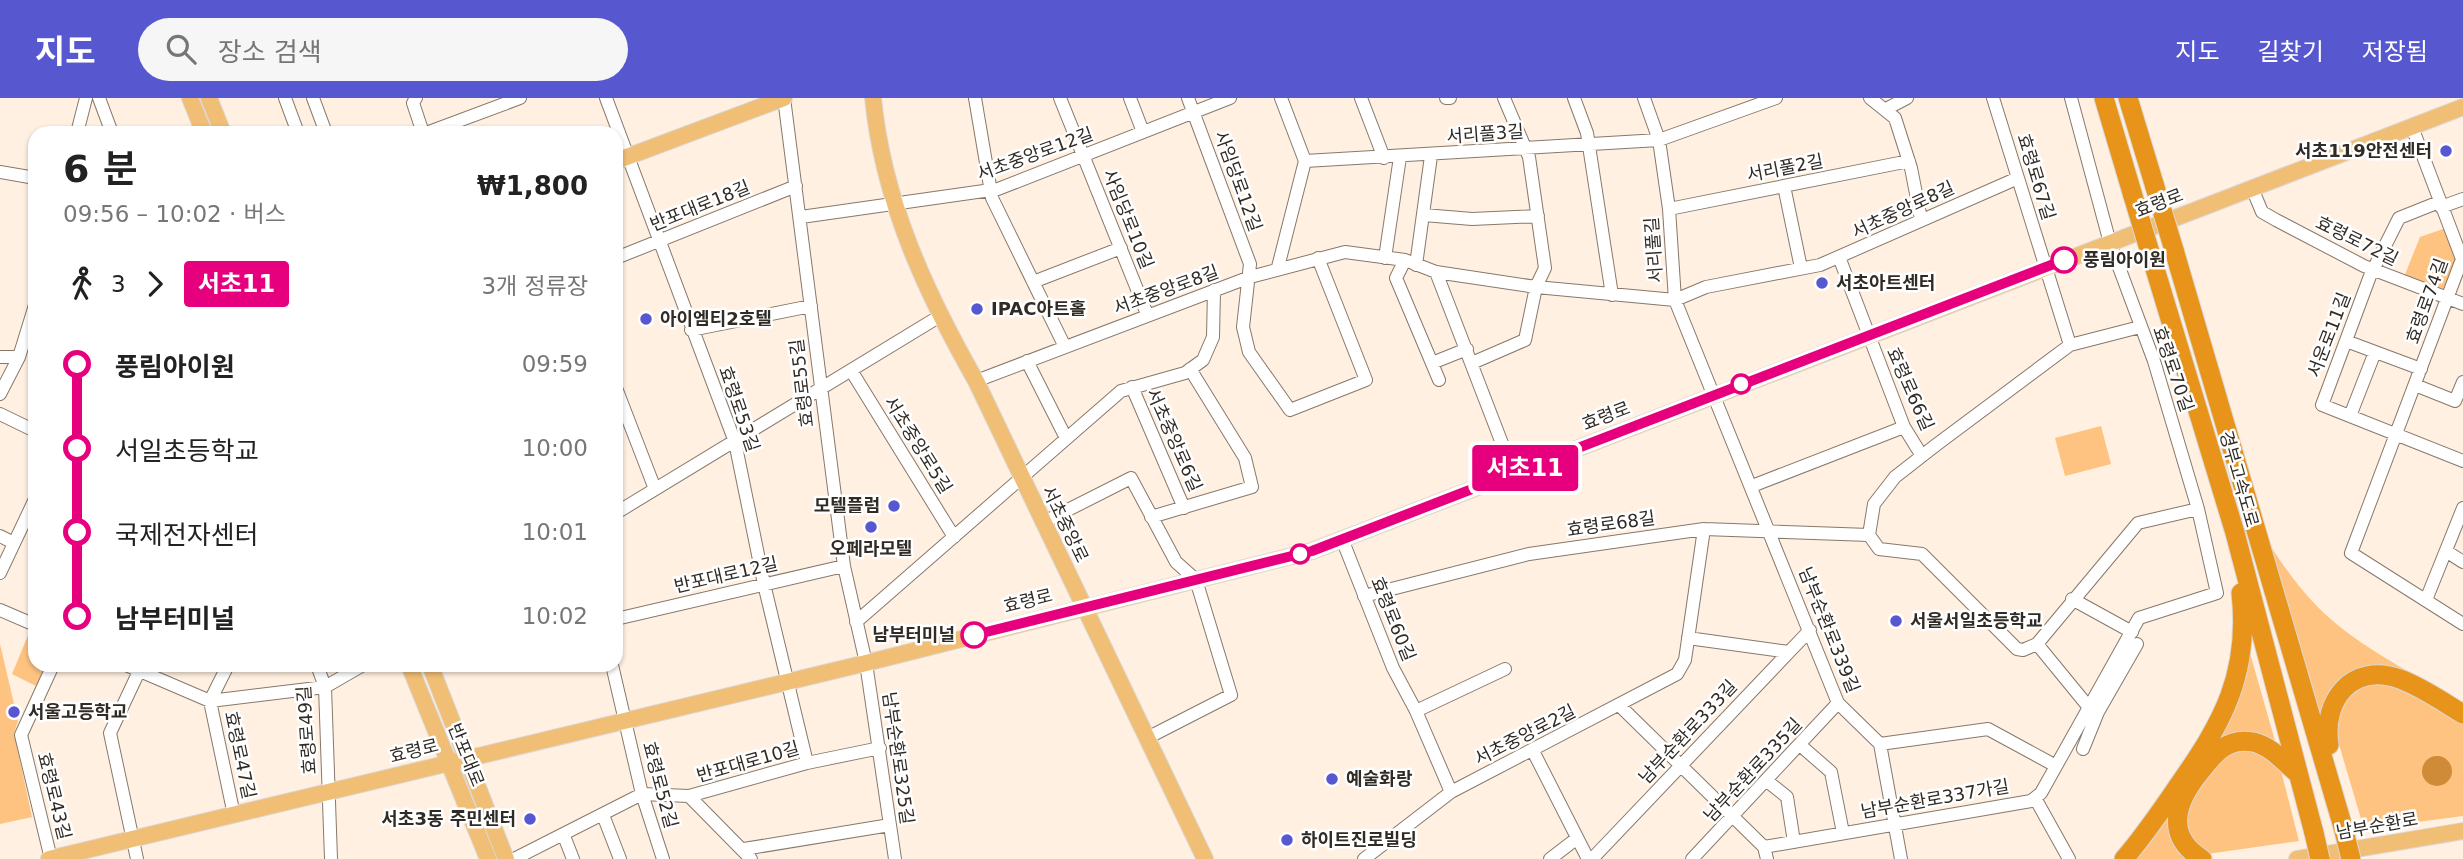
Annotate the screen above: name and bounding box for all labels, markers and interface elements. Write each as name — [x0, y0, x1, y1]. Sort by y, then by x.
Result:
search box — [138, 18, 628, 81]
icon: search — [162, 30, 200, 68]
text: 지도 — [35, 32, 96, 71]
text: 장소 검색 — [218, 37, 322, 67]
text: 지도 — [2175, 38, 2220, 66]
text: 길찾기 — [2258, 38, 2324, 66]
text: 저장됨 — [2362, 38, 2428, 66]
street label: 서리풀3길 — [1445, 120, 1524, 147]
street label: 서초중앙로12길 — [974, 123, 1096, 184]
street label: 사임당로12길 — [1211, 128, 1266, 234]
street label: 효령로67길 — [2013, 131, 2060, 223]
place label: 서초119안전센터 — [2295, 140, 2432, 161]
marker: 서초119안전센터 — [2438, 143, 2454, 159]
text: 6 분 — [63, 147, 138, 191]
street label: 서리풀2길 — [1745, 150, 1825, 185]
street label: 사임당로10길 — [1099, 166, 1158, 272]
text: ₩1,800 — [477, 171, 588, 201]
street label: 반포대로18길 — [647, 176, 753, 235]
street label: 서초중앙로8길 — [1848, 177, 1957, 242]
street label: 효령로 — [2132, 184, 2186, 221]
text: 09:56 – 10:02 · 버스 — [63, 201, 286, 227]
street label: 효령로72길 — [2313, 212, 2402, 270]
street label: 서리풀길 — [1641, 216, 1666, 284]
marker: 풍림아이원 — [2051, 247, 2077, 273]
place label: 풍림아이원 — [2083, 249, 2166, 270]
street label: 효령로74길 — [2401, 255, 2452, 346]
street label: 서초중앙로8길 — [1110, 261, 1221, 318]
icon: walk — [63, 265, 101, 303]
icon: forward — [136, 265, 174, 303]
text: 서초11 — [198, 270, 275, 298]
text: 3 — [111, 271, 126, 297]
place label: 서초아트센터 — [1836, 272, 1935, 293]
text: 3개 정류장 — [481, 273, 588, 299]
marker: 서초아트센터 — [1814, 275, 1830, 291]
street label: 서운로11길 — [2303, 289, 2354, 380]
place label: IPAC아트홀 — [991, 298, 1086, 319]
marker: IPAC아트홀 — [969, 301, 985, 317]
place label: 아이엠티2호텔 — [660, 308, 772, 329]
marker: 아이엠티2호텔 — [638, 311, 654, 327]
street label: 효령로70길 — [2149, 323, 2198, 414]
street label: 효령로55길 — [786, 338, 817, 429]
street label: 효령로66길 — [1883, 344, 1938, 434]
text: 09:59 — [522, 351, 588, 377]
text: 풍림아이원 — [115, 352, 235, 382]
street label: 효령로53길 — [715, 363, 764, 454]
unlabelled marker — [1731, 374, 1751, 394]
street label: 서초중앙로6길 — [1142, 385, 1207, 495]
street label: 서초중앙로5길 — [880, 392, 957, 497]
street label: 효령로 — [1579, 397, 1633, 434]
street label: 경부고속도로 — [2216, 428, 2263, 530]
text: 10:00 — [522, 435, 588, 461]
text: 서일초등학교 — [115, 436, 259, 466]
line badge: 서초11 — [1476, 445, 1574, 491]
text: 서초11 — [1486, 454, 1564, 482]
street label: 서초중앙로 — [1038, 482, 1093, 566]
place label: 모텔플럼 — [814, 495, 880, 516]
marker: 모텔플럼 — [886, 498, 902, 514]
street label: 효령로68길 — [1565, 507, 1657, 540]
text: 10:01 — [522, 519, 588, 545]
marker: 오페라모텔 — [863, 519, 879, 535]
text: 국제전자센터 — [115, 520, 259, 550]
place label: 오페라모텔 — [830, 538, 912, 559]
unlabelled marker — [1290, 544, 1310, 564]
street label: 반포대로12길 — [672, 552, 780, 597]
street label: 남부순환로339길 — [1795, 564, 1864, 696]
street label: 효령로60길 — [1367, 574, 1420, 664]
street label: 효령로 — [1001, 584, 1055, 617]
text: 10:02 — [522, 603, 588, 629]
text: 남부터미널 — [115, 604, 235, 634]
place label: 서울서일초등학교 — [1910, 610, 2042, 631]
marker: 서울서일초등학교 — [1888, 613, 1904, 629]
marker: 남부터미널 — [961, 622, 987, 648]
place label: 남부터미널 — [872, 624, 955, 645]
street label: 남부순환로333길 — [1634, 676, 1741, 788]
street label: 효령로49길 — [293, 685, 320, 775]
street label: 남부순환로325길 — [879, 690, 918, 826]
street label: 서초중앙로2길 — [1471, 700, 1579, 769]
place label: 서울고등학교 — [28, 701, 127, 722]
marker: 서울고등학교 — [6, 704, 22, 720]
street label: 효령로47길 — [221, 709, 260, 801]
street label: 남부순환로335길 — [1699, 714, 1806, 826]
street label: 반포대로 — [444, 720, 489, 789]
street label: 효령로 — [387, 734, 441, 767]
street label: 반포대로10길 — [694, 737, 802, 786]
street label: 효령로52길 — [639, 739, 682, 831]
street label: 효령로43길 — [34, 750, 75, 842]
place label: 예술화랑 — [1346, 768, 1413, 789]
marker: 예술화랑 — [1324, 771, 1340, 787]
street label: 남부순환로337가길 — [1859, 775, 2011, 822]
place label: 서초3동 주민센터 — [381, 808, 516, 829]
street label: 남부순환로 — [2334, 808, 2420, 843]
marker: 서초3동 주민센터 — [522, 811, 538, 827]
place label: 하이트진로빌딩 — [1301, 829, 1417, 850]
marker: 하이트진로빌딩 — [1279, 832, 1295, 848]

